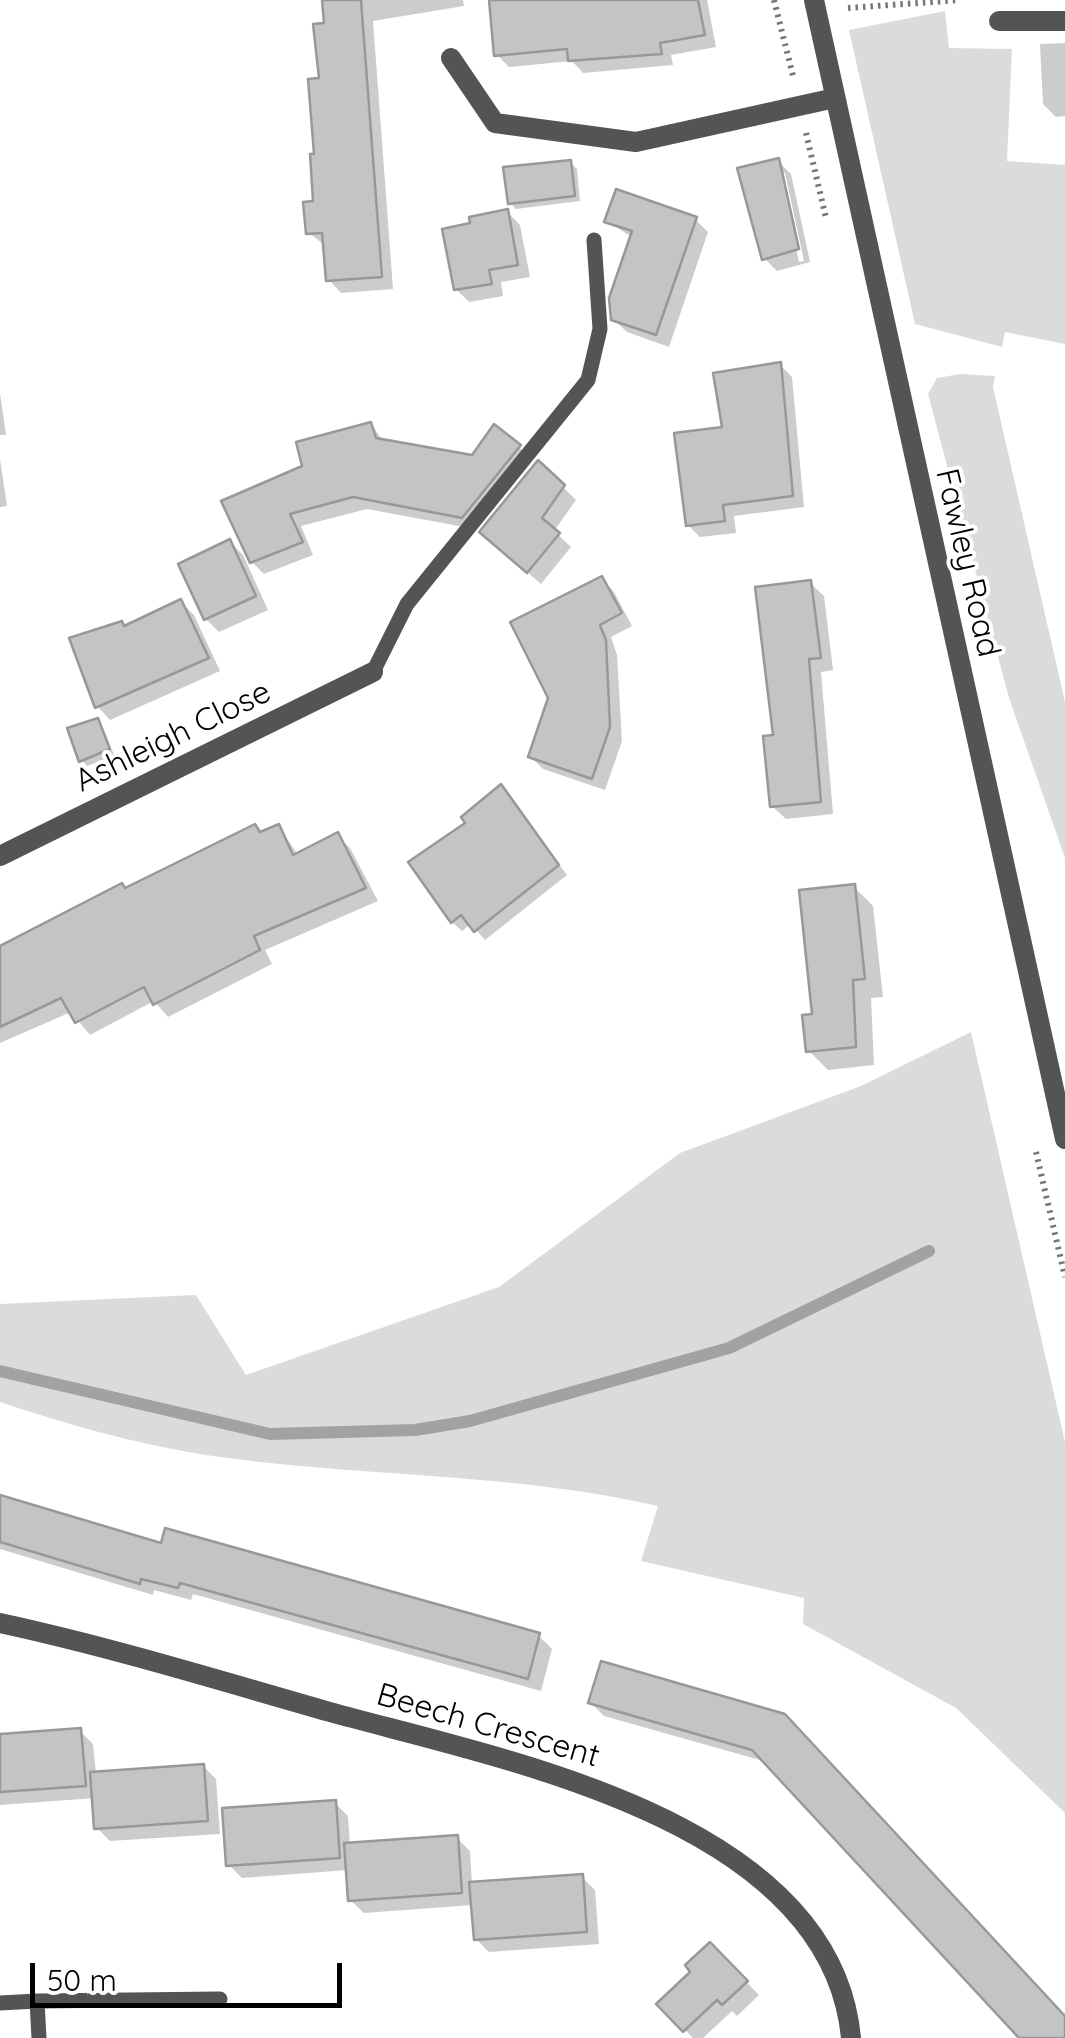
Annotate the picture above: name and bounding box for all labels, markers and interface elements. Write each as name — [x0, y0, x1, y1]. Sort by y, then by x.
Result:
street label: Fawley Road — [927, 465, 1007, 661]
street label: Ashleigh Close — [69, 673, 277, 801]
street label: Beech Crescent — [372, 1676, 604, 1776]
scale bar — [35, 1943, 348, 2005]
text: 50 m — [47, 1961, 117, 1999]

